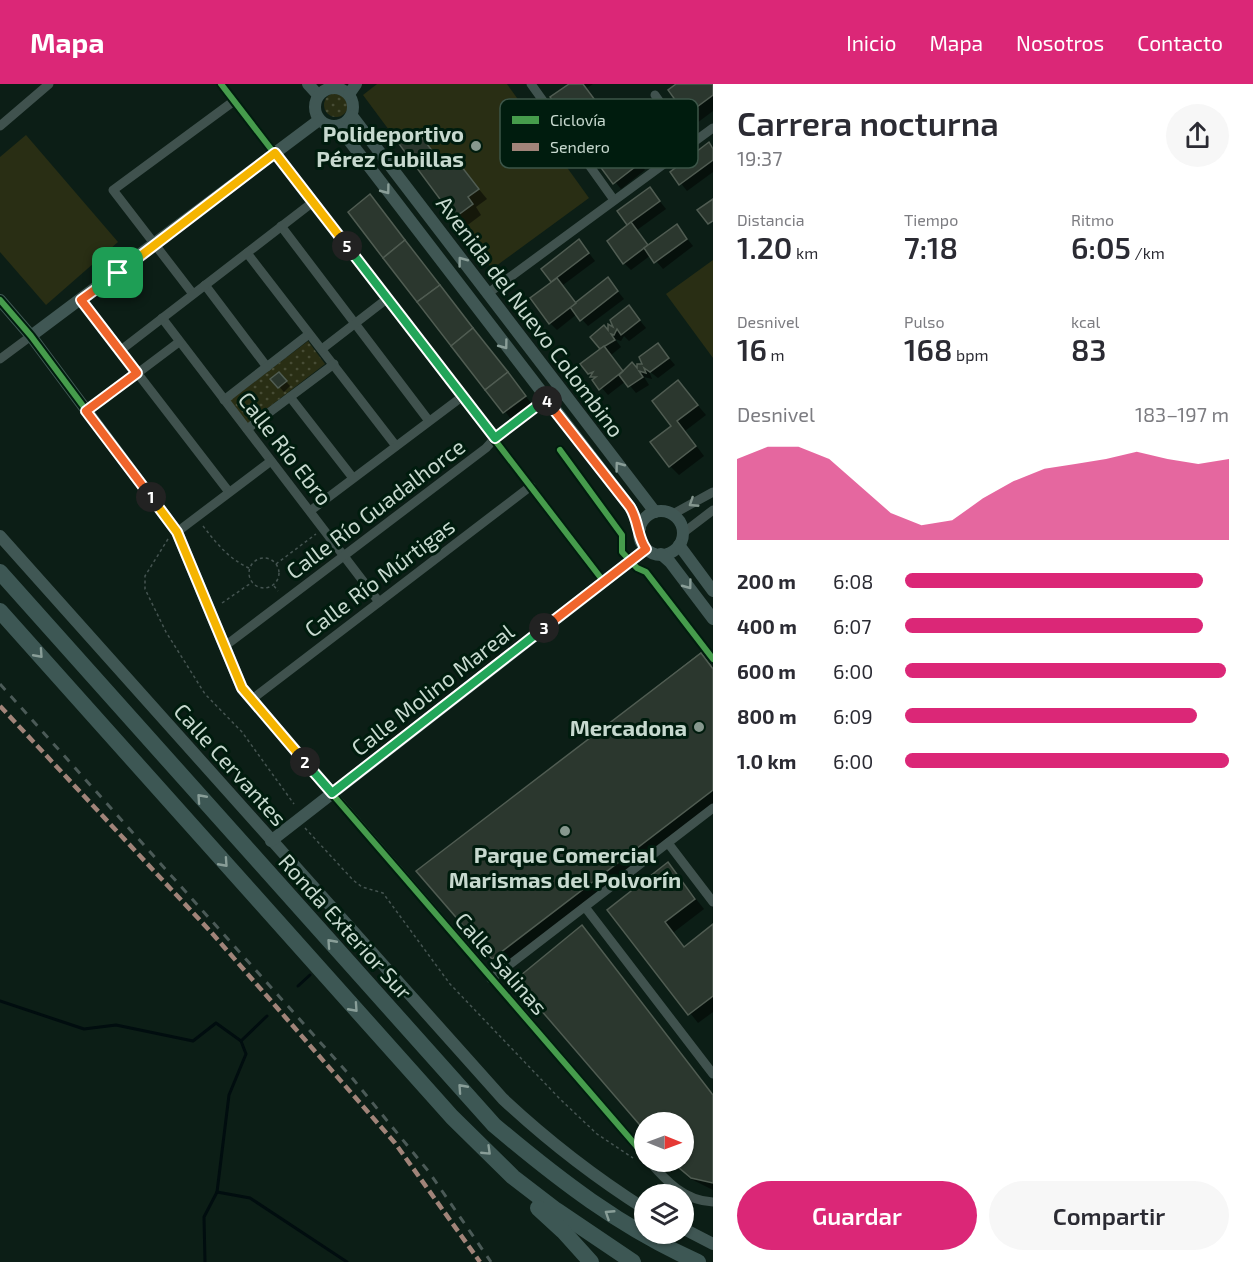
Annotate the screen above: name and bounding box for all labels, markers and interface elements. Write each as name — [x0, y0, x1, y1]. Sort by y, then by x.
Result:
text: Mapa — [30, 25, 104, 59]
text: Inicio — [846, 30, 896, 55]
text: Mapa — [929, 30, 983, 55]
text: Nosotros — [1016, 30, 1104, 55]
text: Contacto — [1137, 30, 1223, 55]
legend — [500, 99, 698, 168]
text: Carrera nocturna — [737, 103, 999, 143]
button: share — [1166, 104, 1229, 167]
text: Ciclovía — [550, 110, 606, 129]
place label: Polideportivo Pérez Cubillas — [316, 120, 464, 171]
text: Sendero — [550, 137, 610, 156]
marker: Polideportivo Pérez Cubillas — [469, 139, 483, 153]
text: 19:37 — [737, 146, 782, 170]
one-way arrow — [379, 183, 390, 194]
street label: Avenida del Nuevo Colombino — [432, 190, 630, 442]
text: Distancia — [737, 210, 804, 229]
text: Tiempo — [904, 210, 958, 229]
text: Ritmo — [1071, 210, 1114, 229]
text: 1.20 — [737, 229, 792, 265]
text: 7:18 — [904, 229, 958, 265]
text: 6:05 — [1071, 229, 1131, 265]
pin: 5 — [332, 231, 362, 261]
text: 5 — [343, 236, 351, 255]
text: km — [792, 243, 818, 262]
text: /km — [1131, 243, 1165, 262]
pin — [92, 247, 143, 298]
icon: arrive — [101, 256, 134, 289]
one-way arrow — [459, 257, 470, 268]
text: Desnivel — [737, 312, 799, 331]
text: Pulso — [904, 312, 945, 331]
text: kcal — [1071, 312, 1100, 331]
text: 16 — [737, 331, 767, 367]
text: 168 — [904, 331, 952, 367]
text: 83 — [1071, 331, 1106, 367]
one-way arrow — [497, 338, 508, 349]
text: m — [767, 345, 785, 364]
text: bpm — [952, 345, 988, 364]
street label: Calle Río Ebro — [234, 386, 338, 510]
pin: 4 — [532, 386, 562, 416]
text: 4 — [542, 391, 552, 410]
text: Desnivel — [737, 402, 815, 426]
text: 183–197 m — [1135, 402, 1229, 426]
street label: Calle Río Guadalhorce — [281, 432, 469, 584]
one-way arrow — [615, 462, 626, 473]
pin: 1 — [136, 482, 166, 512]
text: 1 — [148, 487, 154, 506]
one-way arrow — [689, 496, 699, 508]
street label: Calle Río Múrtigas — [299, 512, 459, 642]
text: 200 m — [737, 569, 796, 593]
text: 6:08 — [833, 569, 873, 593]
one-way arrow — [681, 579, 692, 590]
pin: 3 — [529, 613, 559, 643]
text: 400 m — [737, 614, 797, 638]
text: 6:07 — [833, 614, 871, 638]
street label: Calle Molino Mareal — [346, 617, 519, 760]
text: 3 — [539, 618, 549, 637]
one-way arrow — [32, 647, 43, 658]
text: 600 m — [737, 659, 796, 683]
text: 6:00 — [833, 659, 873, 683]
street label: Calle Cervantes — [169, 698, 293, 830]
text: 800 m — [737, 704, 797, 728]
text: 6:09 — [833, 704, 873, 728]
place label: Mercadona — [570, 714, 687, 740]
marker: Mercadona — [692, 720, 706, 734]
pin: 2 — [290, 747, 320, 777]
text: 1.0 km — [737, 749, 796, 773]
text: 6:00 — [833, 749, 873, 773]
text: 2 — [300, 752, 310, 771]
one-way arrow — [197, 794, 208, 805]
marker: Parque Comercial Marismas del Polvorín — [558, 824, 572, 838]
place label: Parque Comercial Marismas del Polvorín — [449, 841, 681, 892]
street label: Ronda Exterior Sur — [274, 848, 418, 1004]
one-way arrow — [217, 856, 228, 867]
street label: Calle Salinas — [451, 907, 553, 1019]
one-way arrow — [327, 939, 338, 950]
one-way arrow — [347, 1001, 358, 1012]
one-way arrow — [458, 1084, 469, 1095]
north arrow — [634, 1112, 694, 1172]
map controls — [634, 1112, 694, 1244]
one-way arrow — [480, 1144, 490, 1155]
button: Guardar — [737, 1181, 977, 1250]
button: Compartir — [989, 1181, 1229, 1250]
button: layers — [634, 1184, 694, 1244]
one-way arrow — [605, 1210, 615, 1222]

